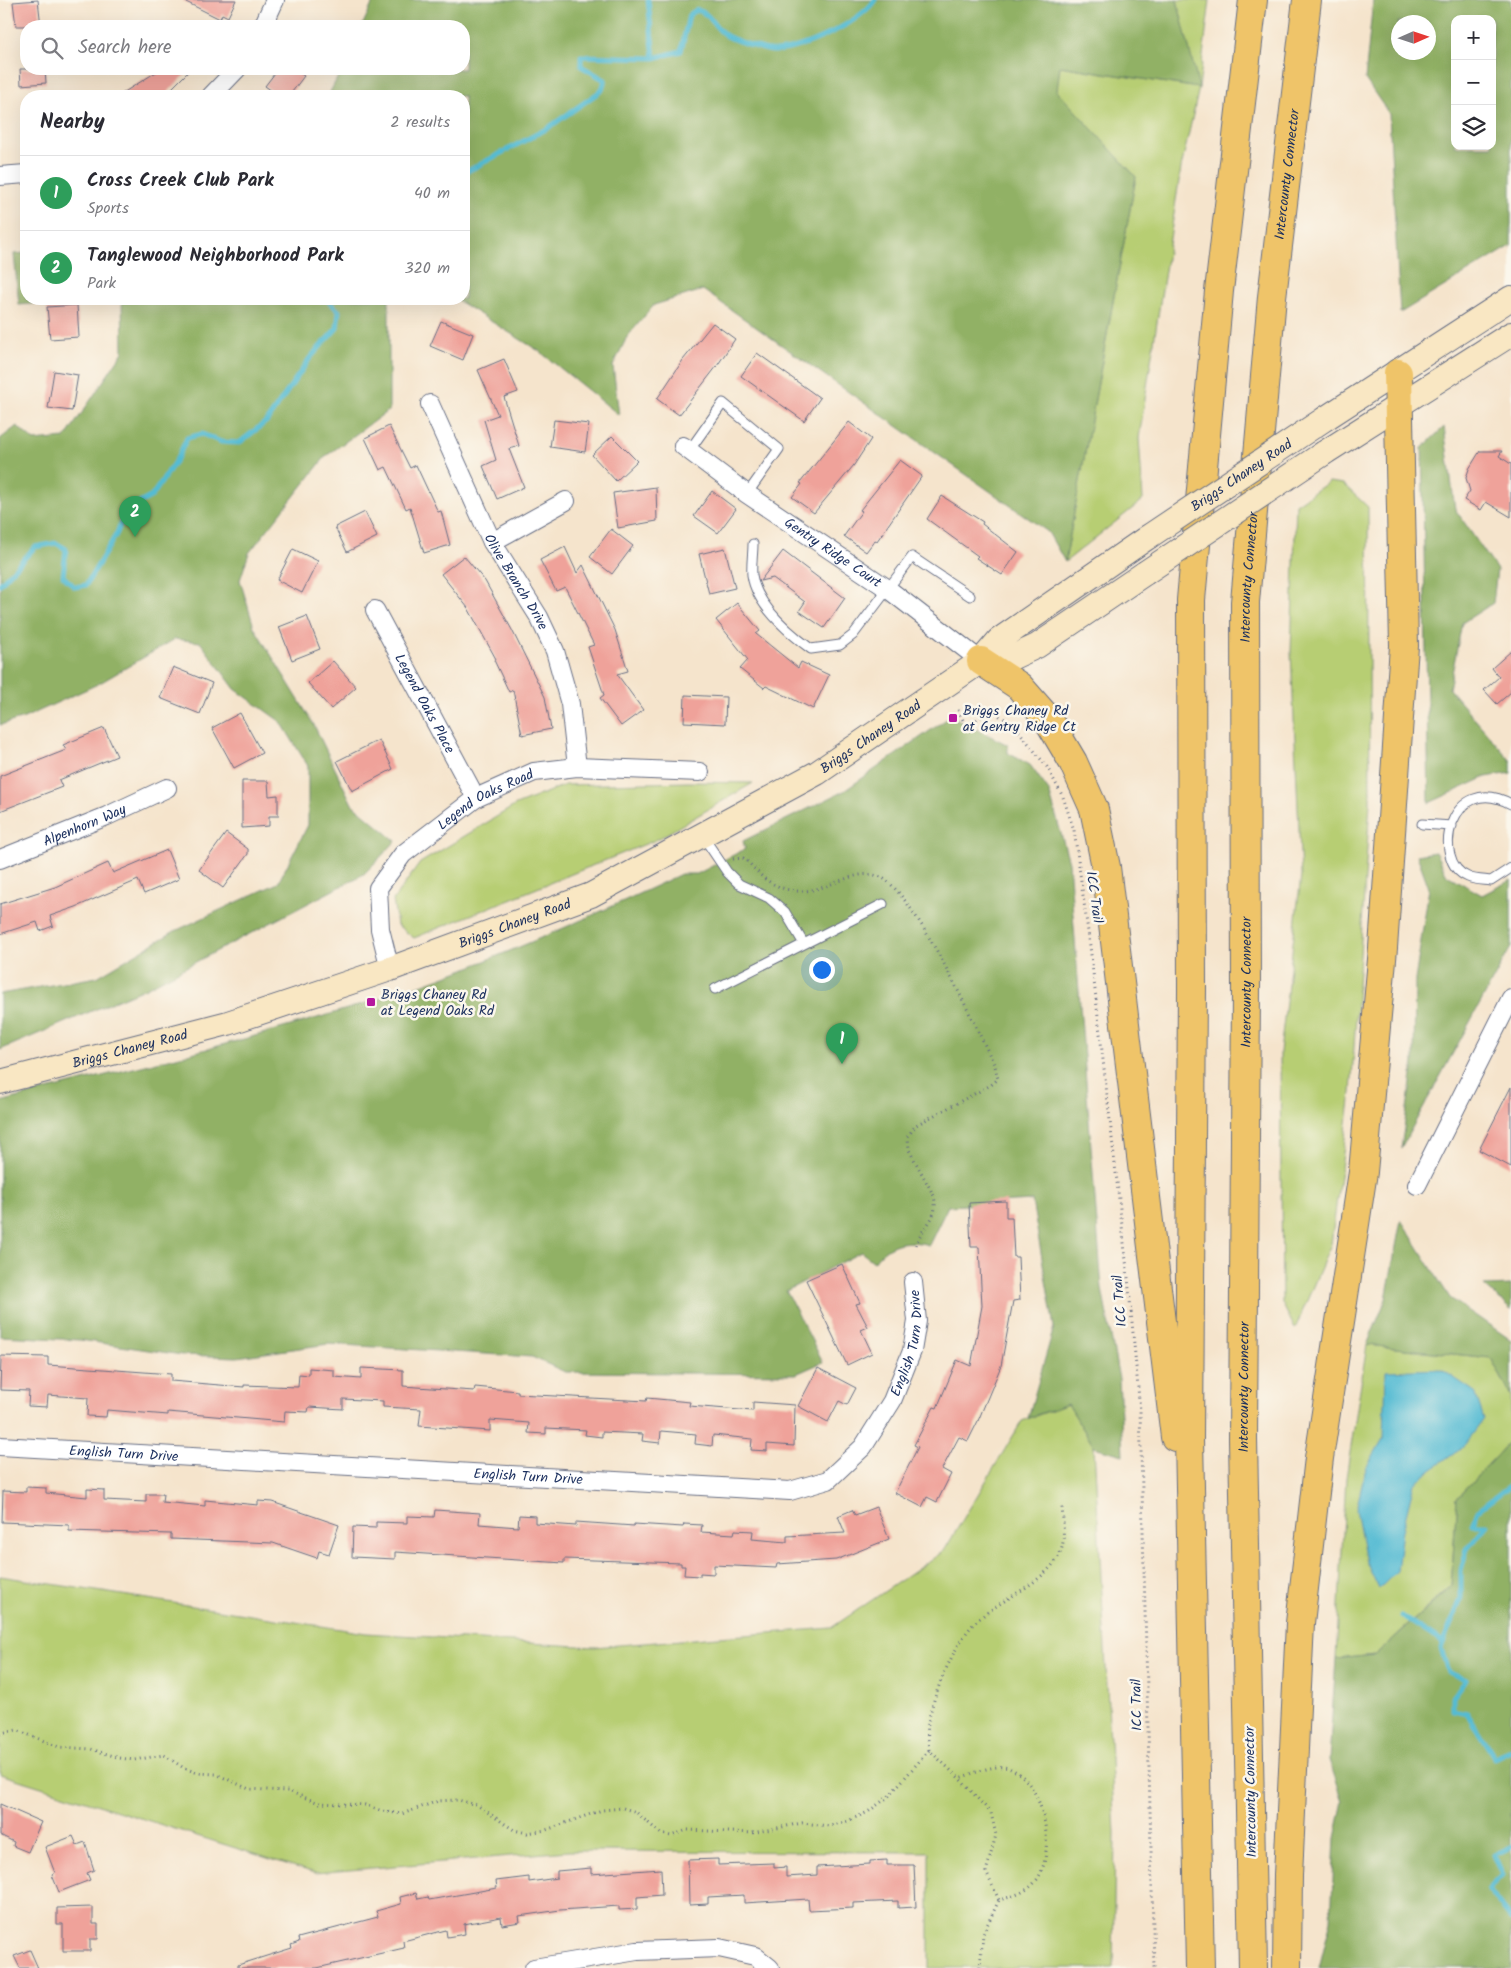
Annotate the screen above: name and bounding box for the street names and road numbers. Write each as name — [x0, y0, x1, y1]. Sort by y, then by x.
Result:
street label: Intercounty Connector — [1269, 106, 1306, 241]
street label: Briggs Chaney Road — [1186, 433, 1298, 518]
street label: Intercounty Connector — [1235, 510, 1265, 643]
street label: Gentry Ridge Court — [780, 512, 886, 594]
street label: Olive Branch Drive — [478, 531, 554, 634]
street label: Legend Oaks Place — [388, 650, 460, 758]
street label: Briggs Chaney Road — [816, 694, 927, 780]
street label: Legend Oaks Road — [433, 763, 538, 836]
street label: Alpenhorn Way — [40, 798, 130, 853]
street label: ICC Trail — [1079, 870, 1109, 925]
street label: Briggs Chaney Road — [456, 893, 575, 955]
street label: Intercounty Connector — [1236, 915, 1258, 1048]
street label: Briggs Chaney Road — [70, 1024, 191, 1075]
street label: ICC Trail — [1107, 1273, 1133, 1328]
street label: English Turn Drive — [885, 1288, 929, 1400]
street label: Intercounty Connector — [1233, 1320, 1256, 1453]
street label: English Turn Drive — [68, 1440, 180, 1468]
street label: English Turn Drive — [473, 1463, 584, 1491]
street label: ICC Trail — [1126, 1678, 1148, 1731]
street label: Intercounty Connector — [1239, 1725, 1263, 1858]

